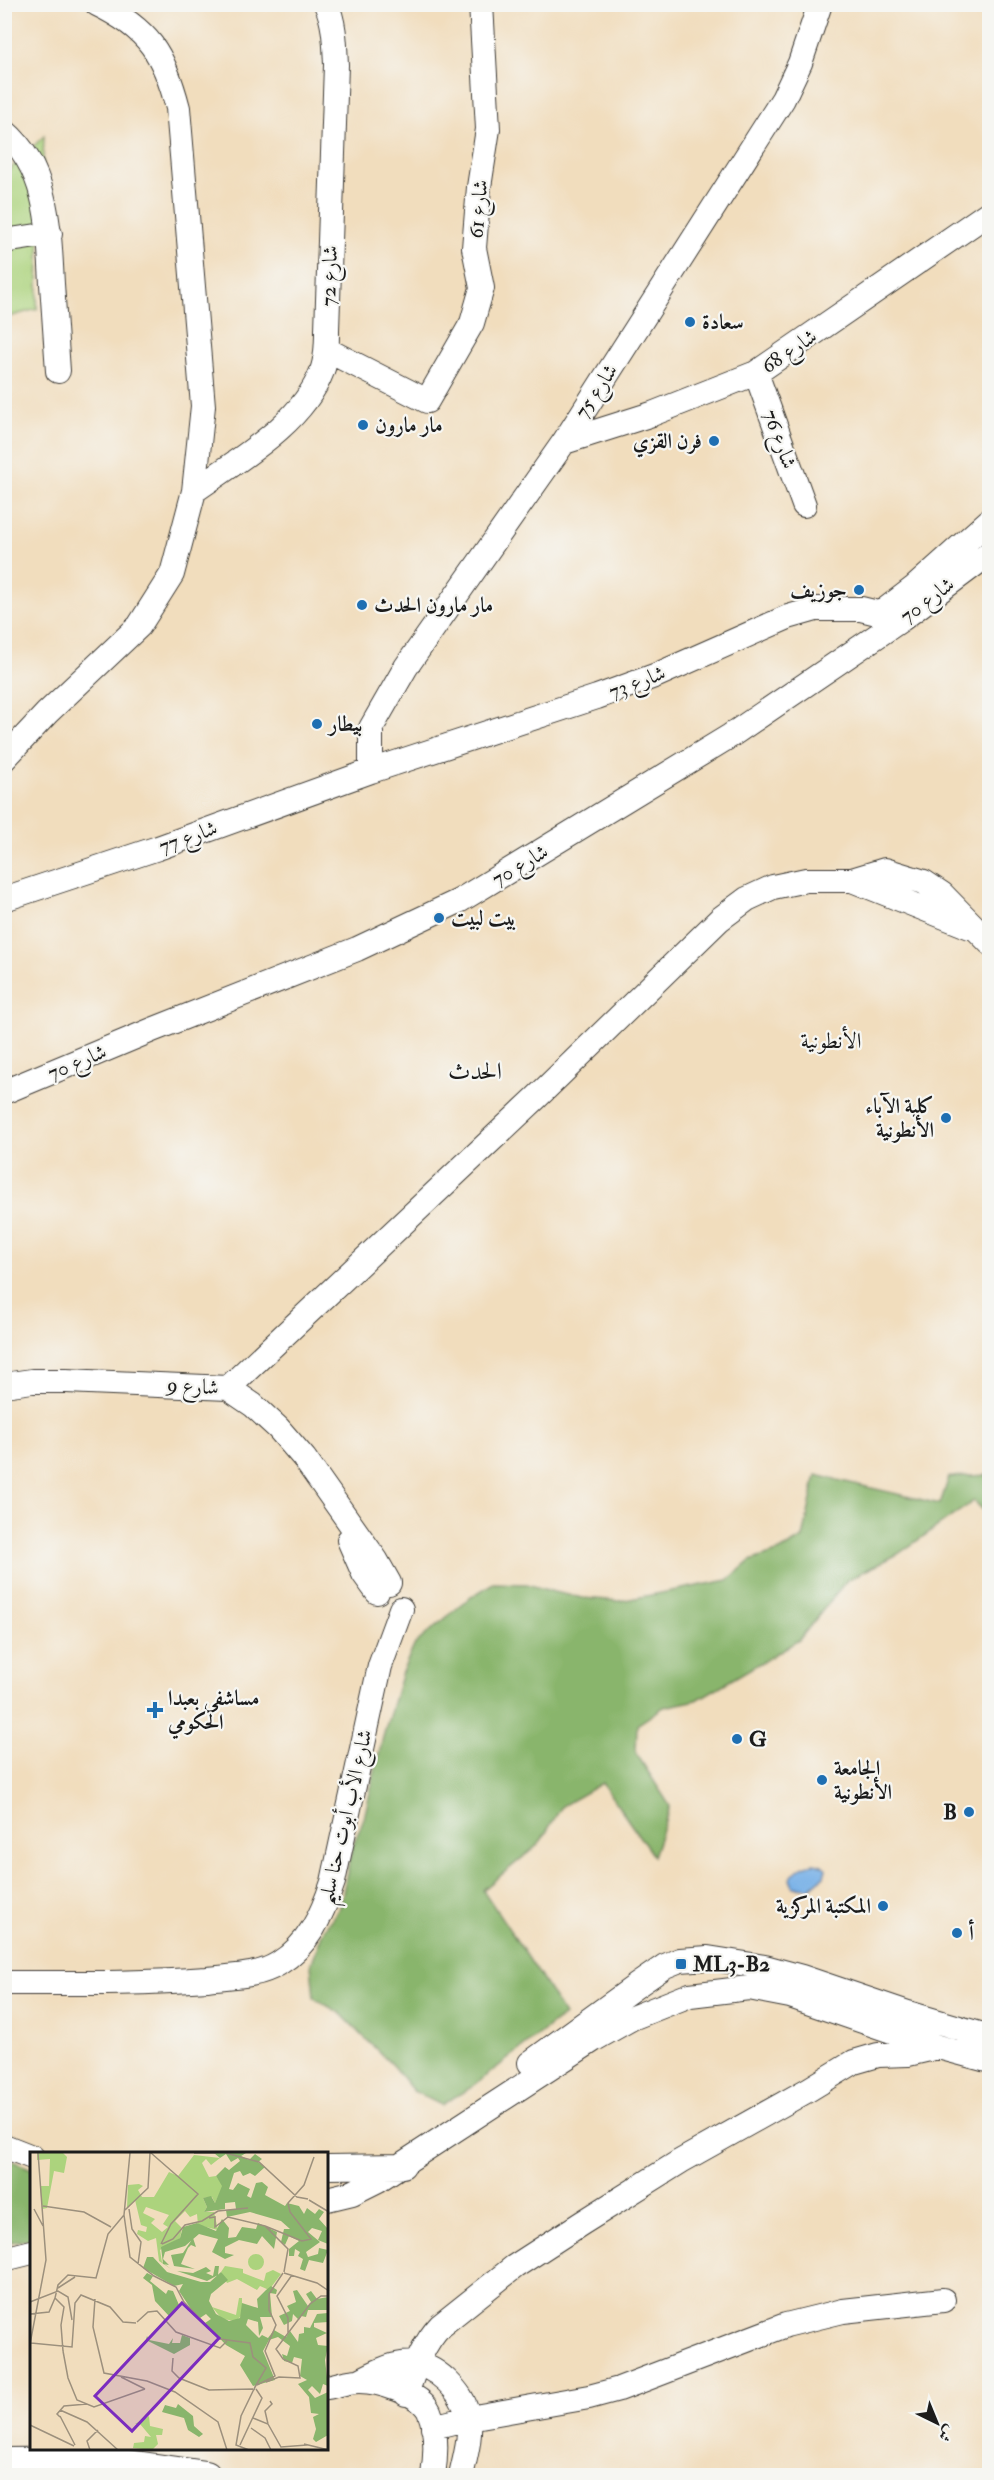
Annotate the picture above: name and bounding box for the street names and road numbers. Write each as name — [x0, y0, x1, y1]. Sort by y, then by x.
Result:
street label: شارع 61 — [462, 179, 498, 240]
street label: شارع 72 — [315, 245, 348, 307]
street label: شارع 68 — [756, 323, 824, 383]
street label: شارع 75 — [569, 359, 627, 426]
street label: شارع 76 — [753, 406, 803, 474]
street label: شارع 70 — [895, 571, 962, 633]
street label: شارع 73 — [605, 659, 671, 709]
street label: شارع 77 — [155, 814, 222, 864]
street label: شارع 70 — [487, 838, 556, 896]
street label: شارع 70 — [44, 1038, 112, 1091]
street label: شارع 9 — [164, 1372, 219, 1405]
street label: شارع الأب أبوت حنا سليم — [310, 1727, 386, 1909]

